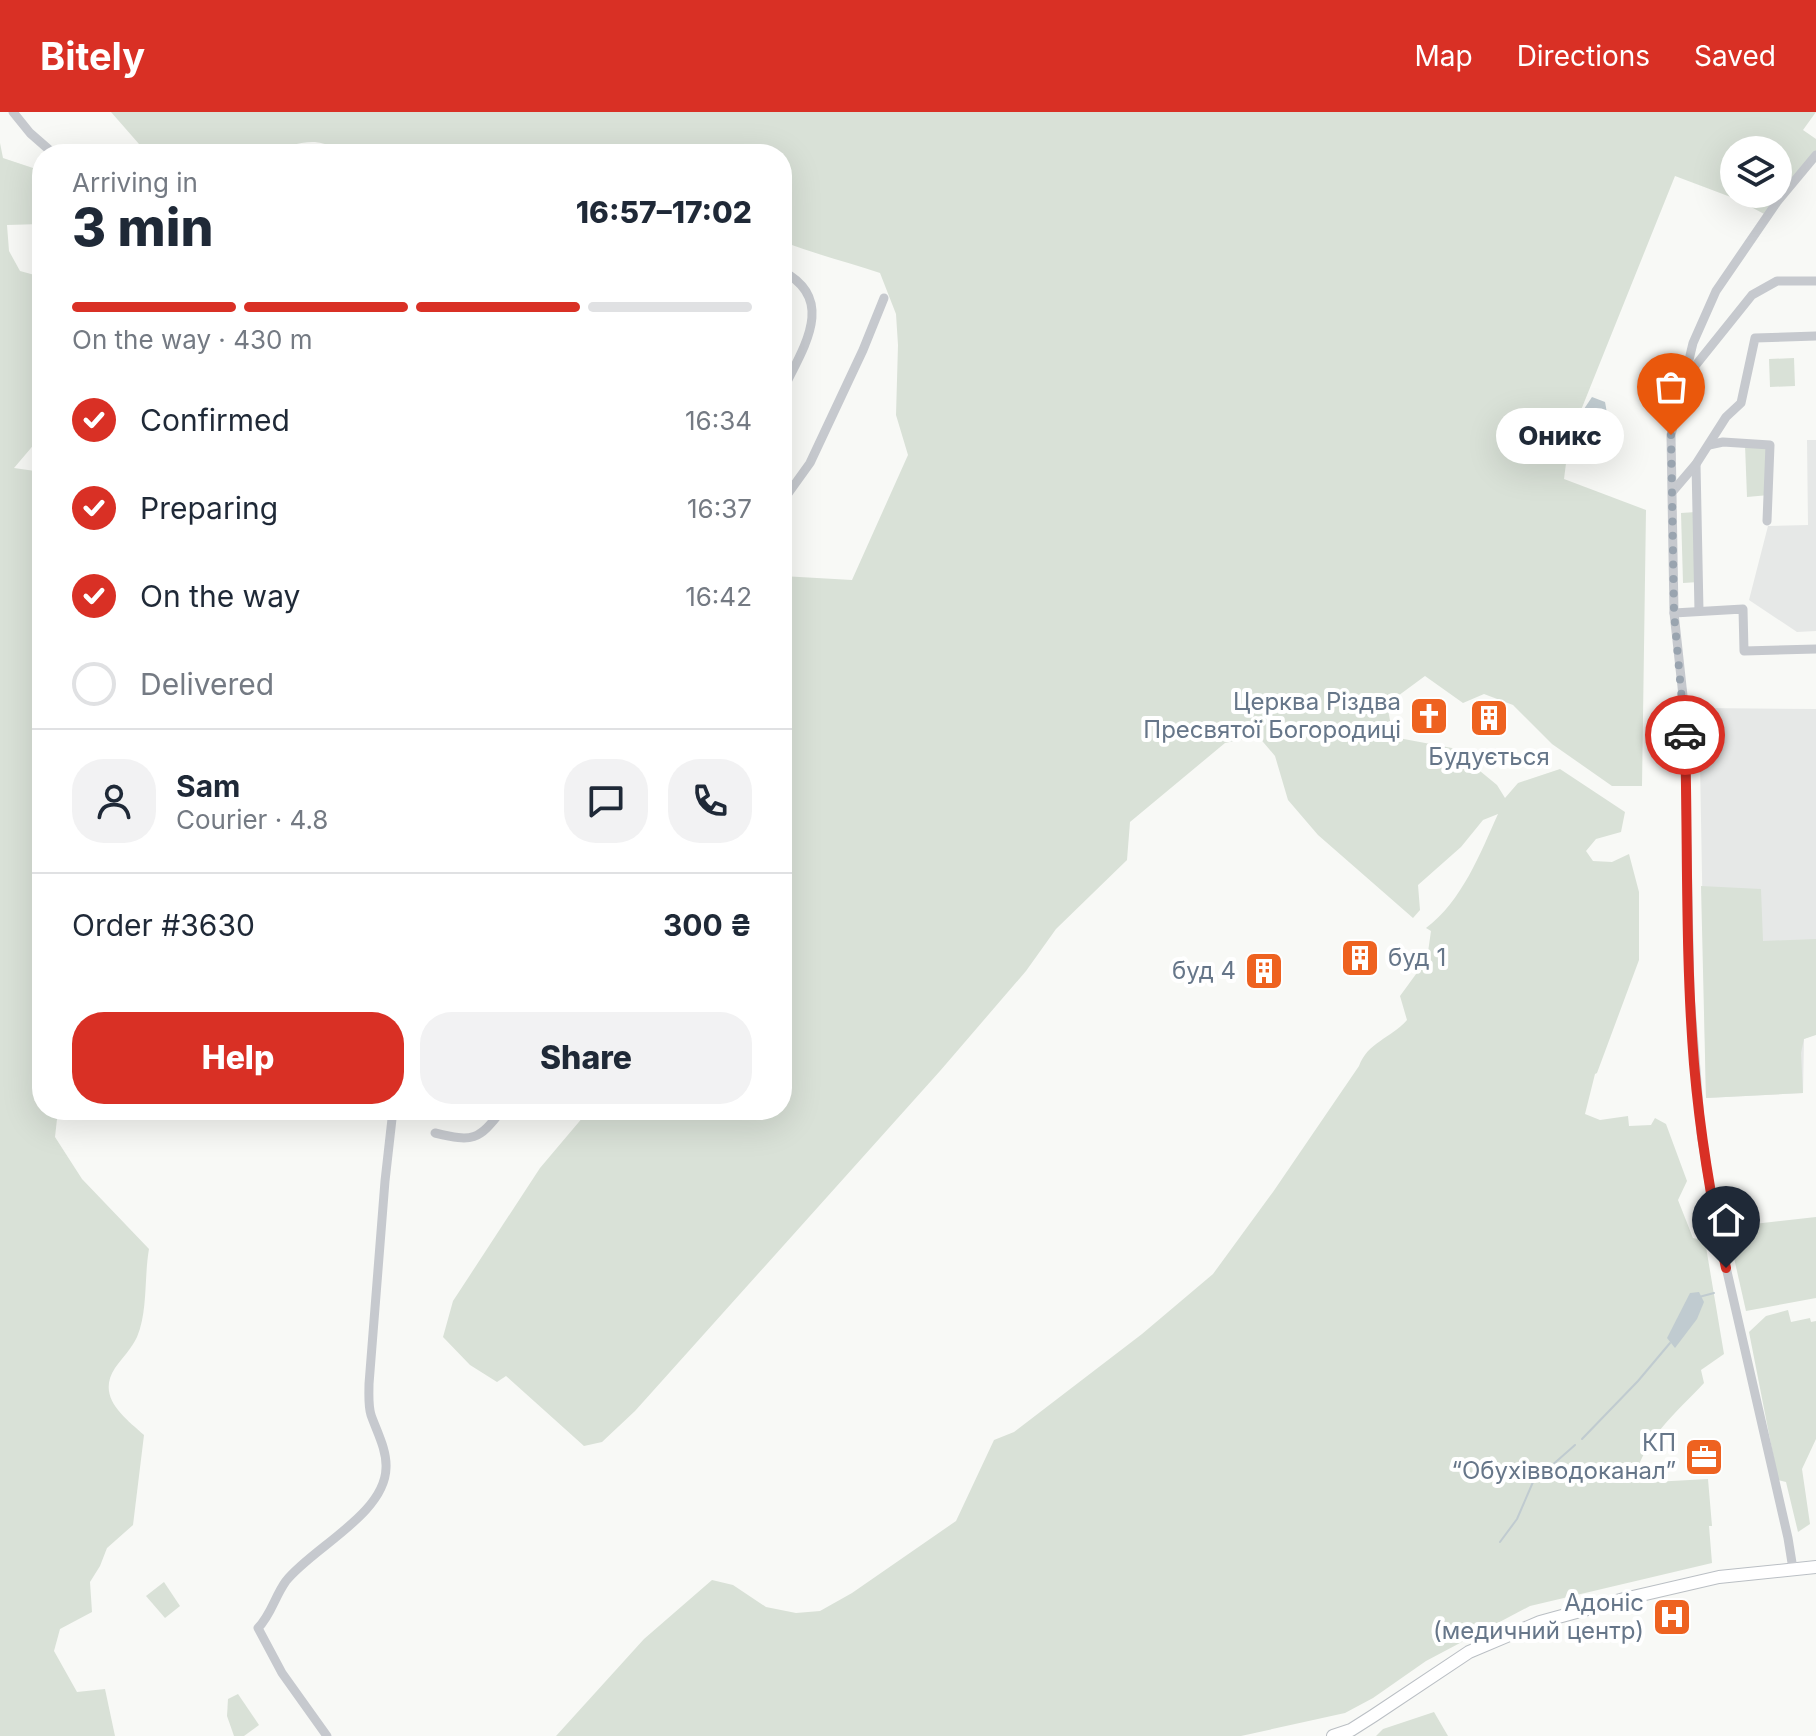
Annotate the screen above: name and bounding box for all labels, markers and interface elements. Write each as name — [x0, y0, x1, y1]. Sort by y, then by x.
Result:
text: Bitely — [40, 33, 145, 79]
text: Map — [1414, 39, 1473, 73]
text: Directions — [1517, 39, 1650, 73]
text: Saved — [1694, 39, 1776, 73]
map controls — [1720, 136, 1792, 208]
button: layers — [1720, 136, 1792, 208]
text: Arriving in — [72, 167, 198, 198]
text: 16:57–17:02 — [576, 194, 752, 230]
text: 3 min — [72, 196, 214, 259]
text: On the way · 430 m — [72, 324, 312, 355]
pin — [1637, 353, 1705, 435]
icon: bag — [1649, 365, 1693, 409]
icon: check — [72, 398, 116, 442]
text: Confirmed — [140, 402, 290, 438]
text: 16:34 — [685, 405, 752, 436]
callout: Оникс — [1495, 407, 1623, 463]
text: Оникс — [1518, 420, 1602, 451]
icon: check — [72, 486, 116, 530]
text: Preparing — [140, 490, 278, 526]
text: 16:37 — [687, 493, 752, 524]
icon: check — [72, 574, 116, 618]
text: On the way — [140, 578, 300, 614]
text: 16:42 — [685, 581, 752, 612]
text: Delivered — [140, 666, 274, 702]
place label: Церква Різдва Пресвятої Богородиці — [1143, 687, 1401, 744]
church icon: Церква Різдва Пресвятої Богородиці — [1408, 695, 1450, 737]
courier — [1645, 695, 1725, 775]
building icon: Будується — [1468, 697, 1510, 739]
icon: car — [1663, 713, 1707, 757]
place label: Будується — [1428, 742, 1550, 771]
button: person — [72, 759, 156, 843]
button: chat — [564, 759, 648, 843]
button: phone — [668, 759, 752, 843]
text: Sam — [176, 768, 240, 804]
text: Courier · 4.8 — [176, 804, 328, 835]
text: Order #3630 — [72, 907, 255, 943]
text: 300 ₴ — [663, 907, 752, 943]
building icon: буд 1 — [1339, 937, 1381, 979]
place label: буд 1 — [1388, 943, 1446, 972]
building icon: буд 4 — [1243, 950, 1285, 992]
place label: буд 4 — [1172, 956, 1236, 985]
button: Help — [72, 1012, 404, 1104]
button: Share — [420, 1012, 752, 1104]
pin — [1692, 1186, 1760, 1268]
icon: home — [1704, 1198, 1748, 1242]
place label: КП “Обухівводоканал” — [1451, 1428, 1676, 1485]
office icon: КП “Обухівводоканал” — [1683, 1436, 1725, 1478]
place label: Адоніс (медичний центр) — [1433, 1588, 1644, 1645]
hospital icon: Адоніс (медичний центр) — [1651, 1596, 1693, 1638]

